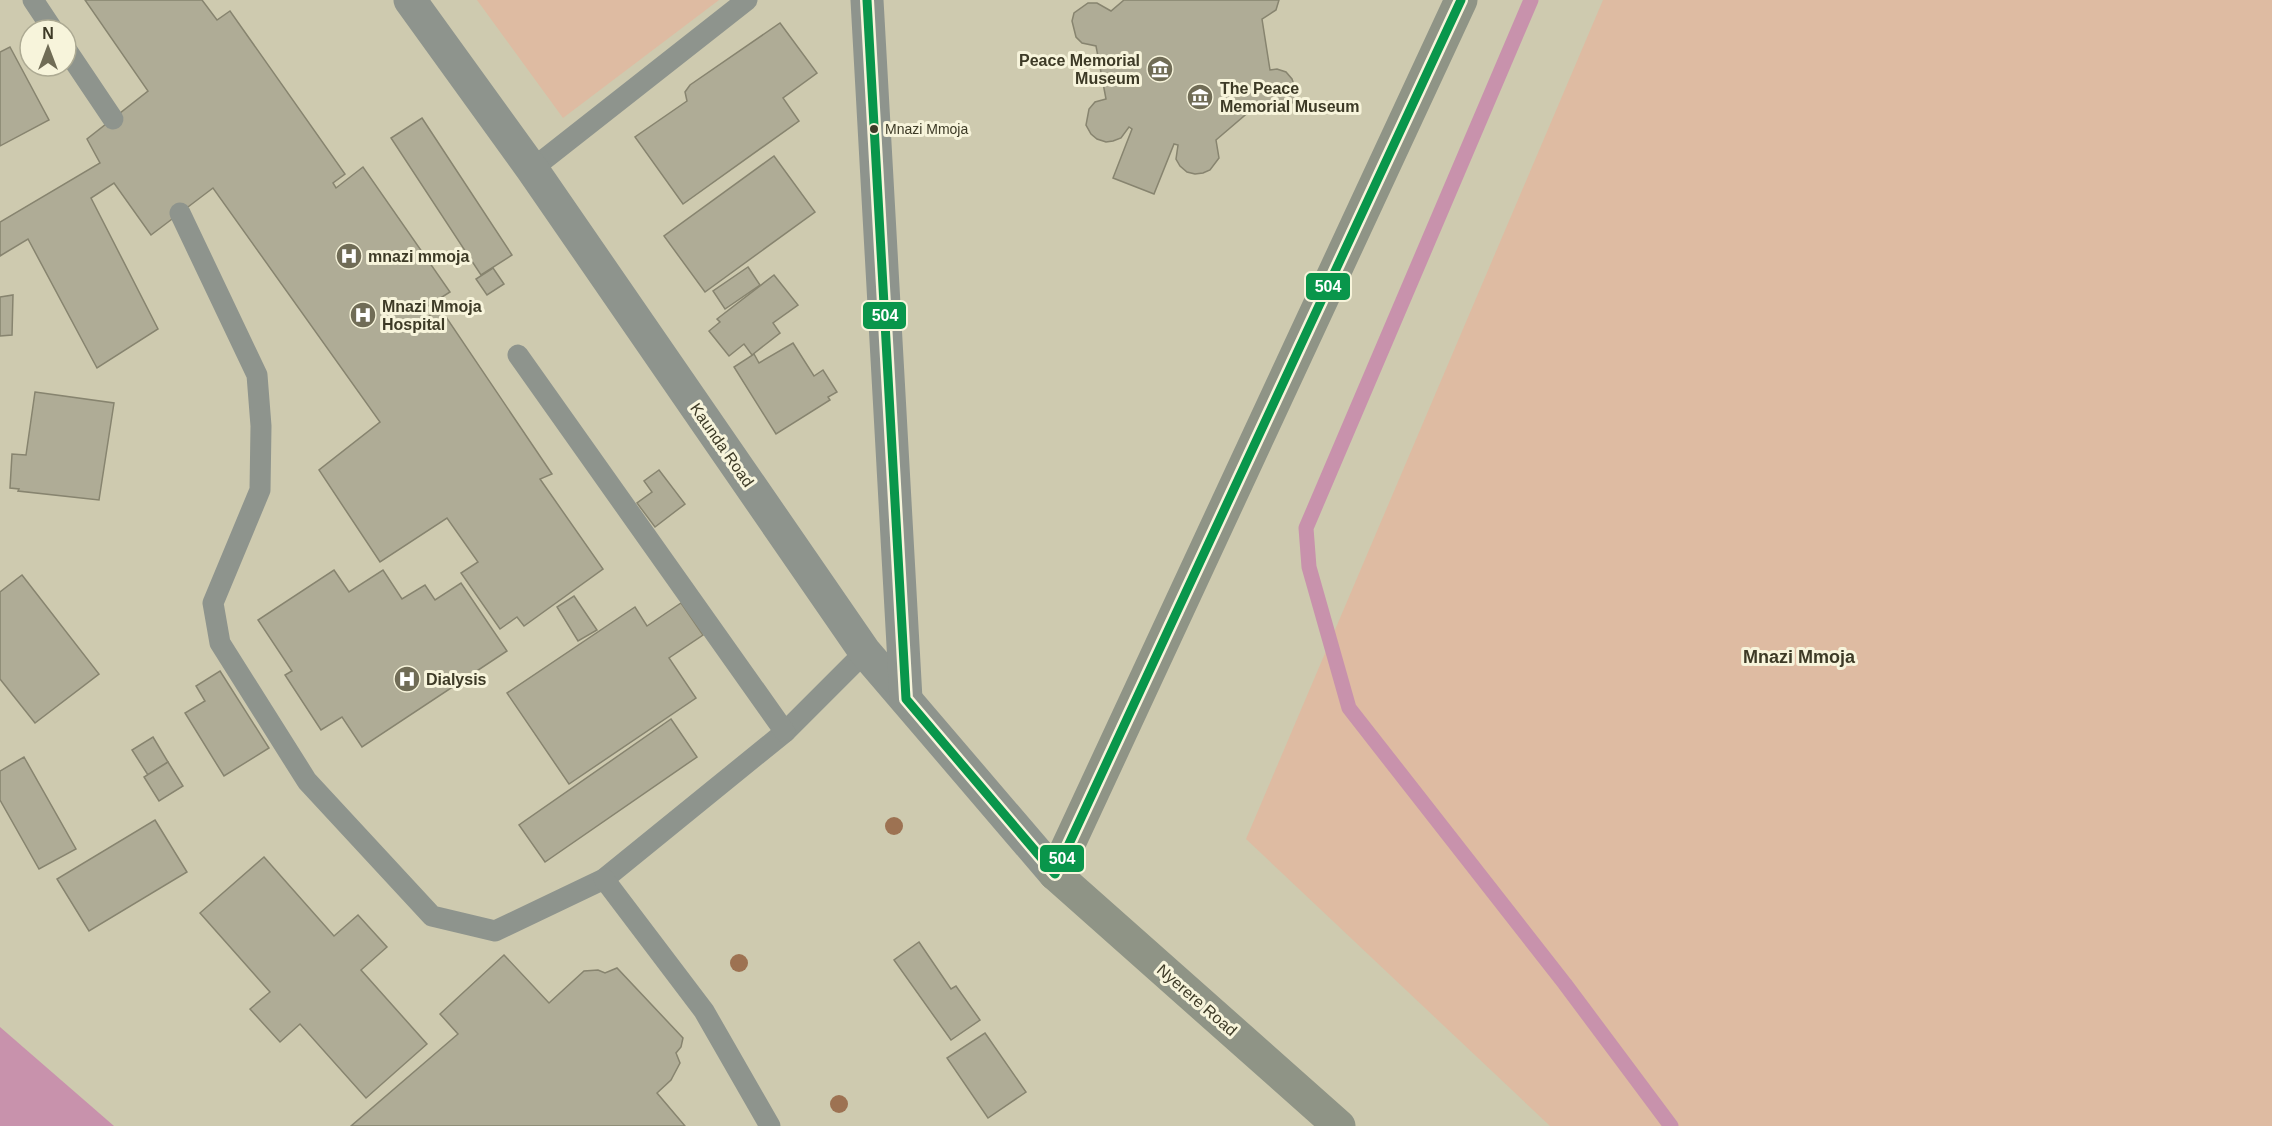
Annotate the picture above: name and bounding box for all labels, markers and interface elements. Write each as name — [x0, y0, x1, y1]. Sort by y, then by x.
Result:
north arrow — [18, 18, 78, 78]
text: N — [42, 25, 54, 42]
place label: Peace Memorial Museum — [1019, 52, 1140, 87]
museum icon: Peace Memorial Museum — [1145, 54, 1175, 84]
place label: The Peace Memorial Museum — [1220, 80, 1360, 115]
museum icon: The Peace Memorial Museum — [1185, 82, 1215, 112]
place label: Mnazi Mmoja — [885, 121, 968, 137]
marker: Mnazi Mmoja — [868, 123, 880, 135]
hospital icon: mnazi mmoja — [334, 241, 364, 271]
place label: mnazi mmoja — [368, 248, 469, 265]
line badge: 504 — [1305, 272, 1351, 301]
text: 504 — [1315, 278, 1341, 295]
place label: Mnazi Mmoja Hospital — [382, 298, 482, 333]
hospital icon: Mnazi Mmoja Hospital — [348, 300, 378, 330]
line badge: 504 — [862, 301, 907, 330]
text: 504 — [872, 307, 898, 324]
street label: Kaunda Road — [687, 400, 757, 490]
district label: Mnazi Mmoja — [1743, 647, 1856, 667]
hospital icon: Dialysis — [392, 664, 422, 694]
place label: Dialysis — [426, 671, 487, 688]
line badge: 504 — [1039, 844, 1085, 873]
text: 504 — [1049, 850, 1075, 867]
street label: Nyerere Road — [1154, 961, 1240, 1039]

